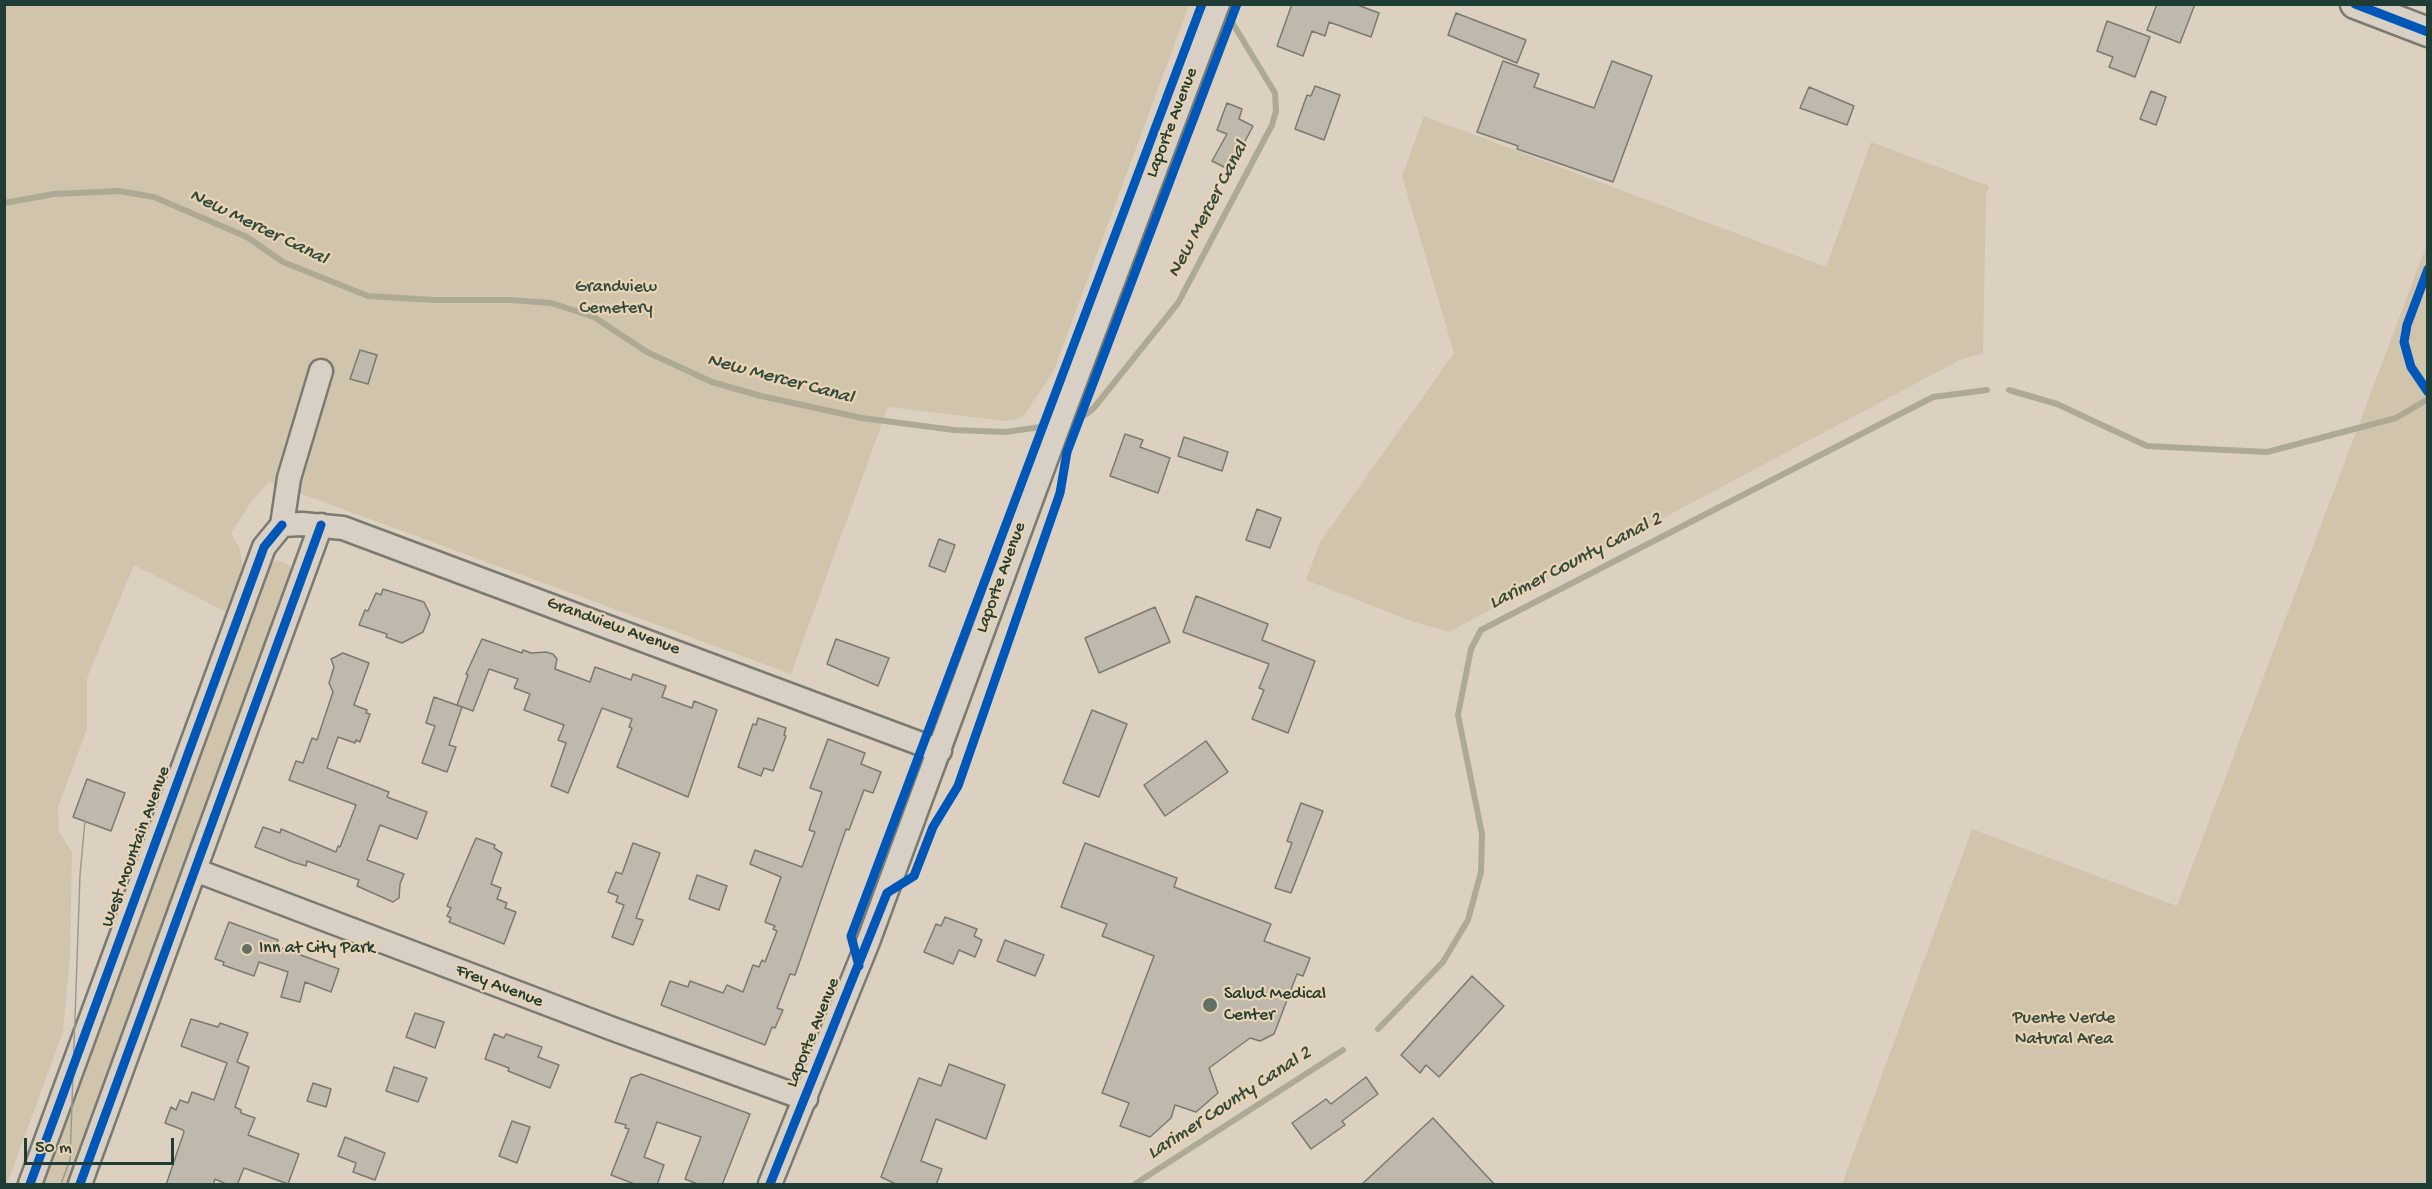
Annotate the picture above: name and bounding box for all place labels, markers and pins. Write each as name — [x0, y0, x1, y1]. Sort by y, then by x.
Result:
place label: Inn at City Park — [259, 938, 375, 960]
marker: Inn at City Park — [240, 942, 254, 956]
place label: Salud Medical Center — [1224, 984, 1326, 1026]
marker: Salud Medical Center — [1201, 996, 1219, 1014]

